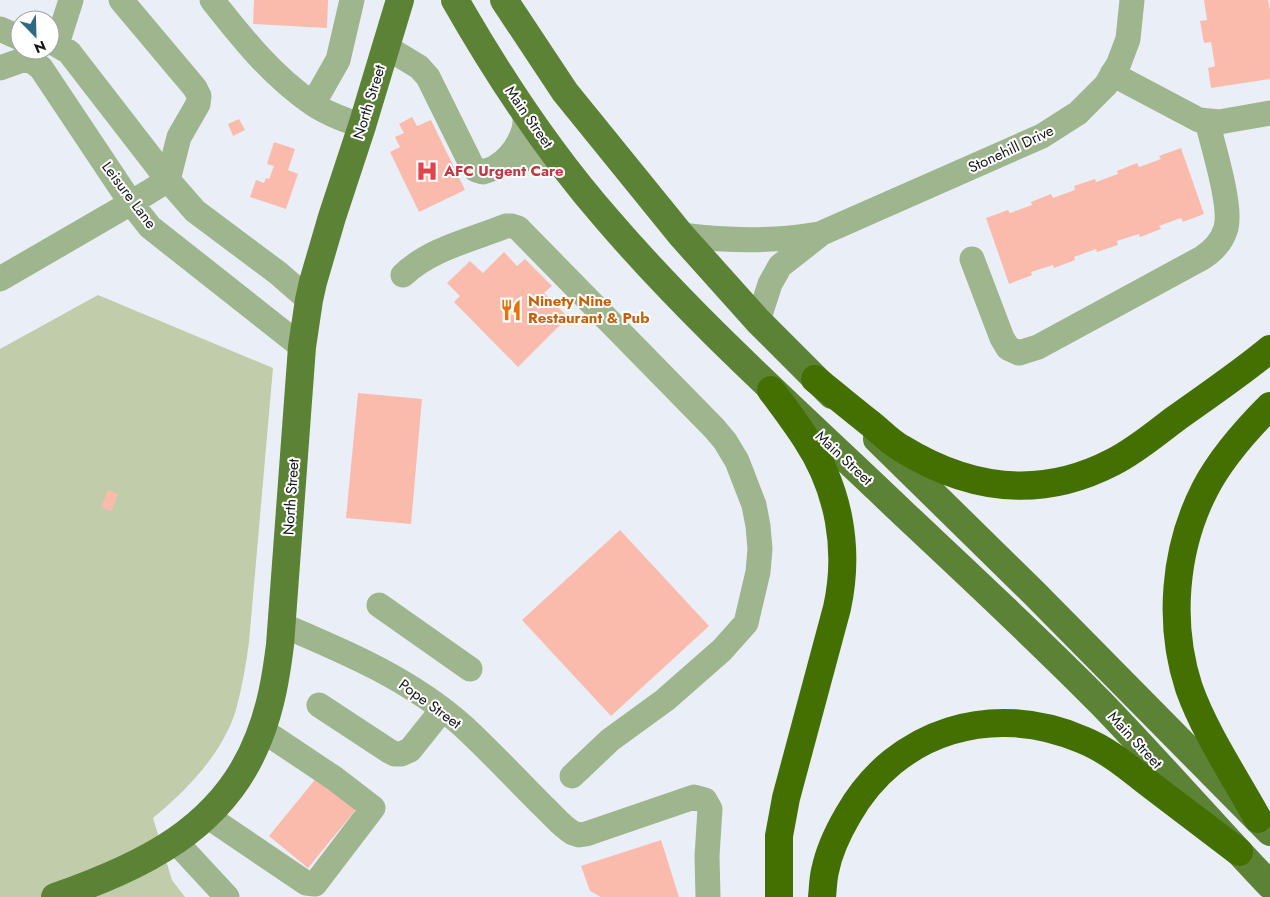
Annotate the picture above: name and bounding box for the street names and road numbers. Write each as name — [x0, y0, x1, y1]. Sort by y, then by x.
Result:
street label: North Street — [347, 62, 391, 142]
street label: Main Street — [500, 81, 559, 153]
street label: Stonehill Drive — [965, 119, 1058, 178]
street label: Leisure Lane — [96, 157, 162, 233]
street label: Main Street — [810, 426, 878, 491]
street label: North Street — [277, 458, 305, 536]
street label: Pope Street — [394, 674, 466, 734]
street label: Main Street — [1103, 706, 1168, 774]

